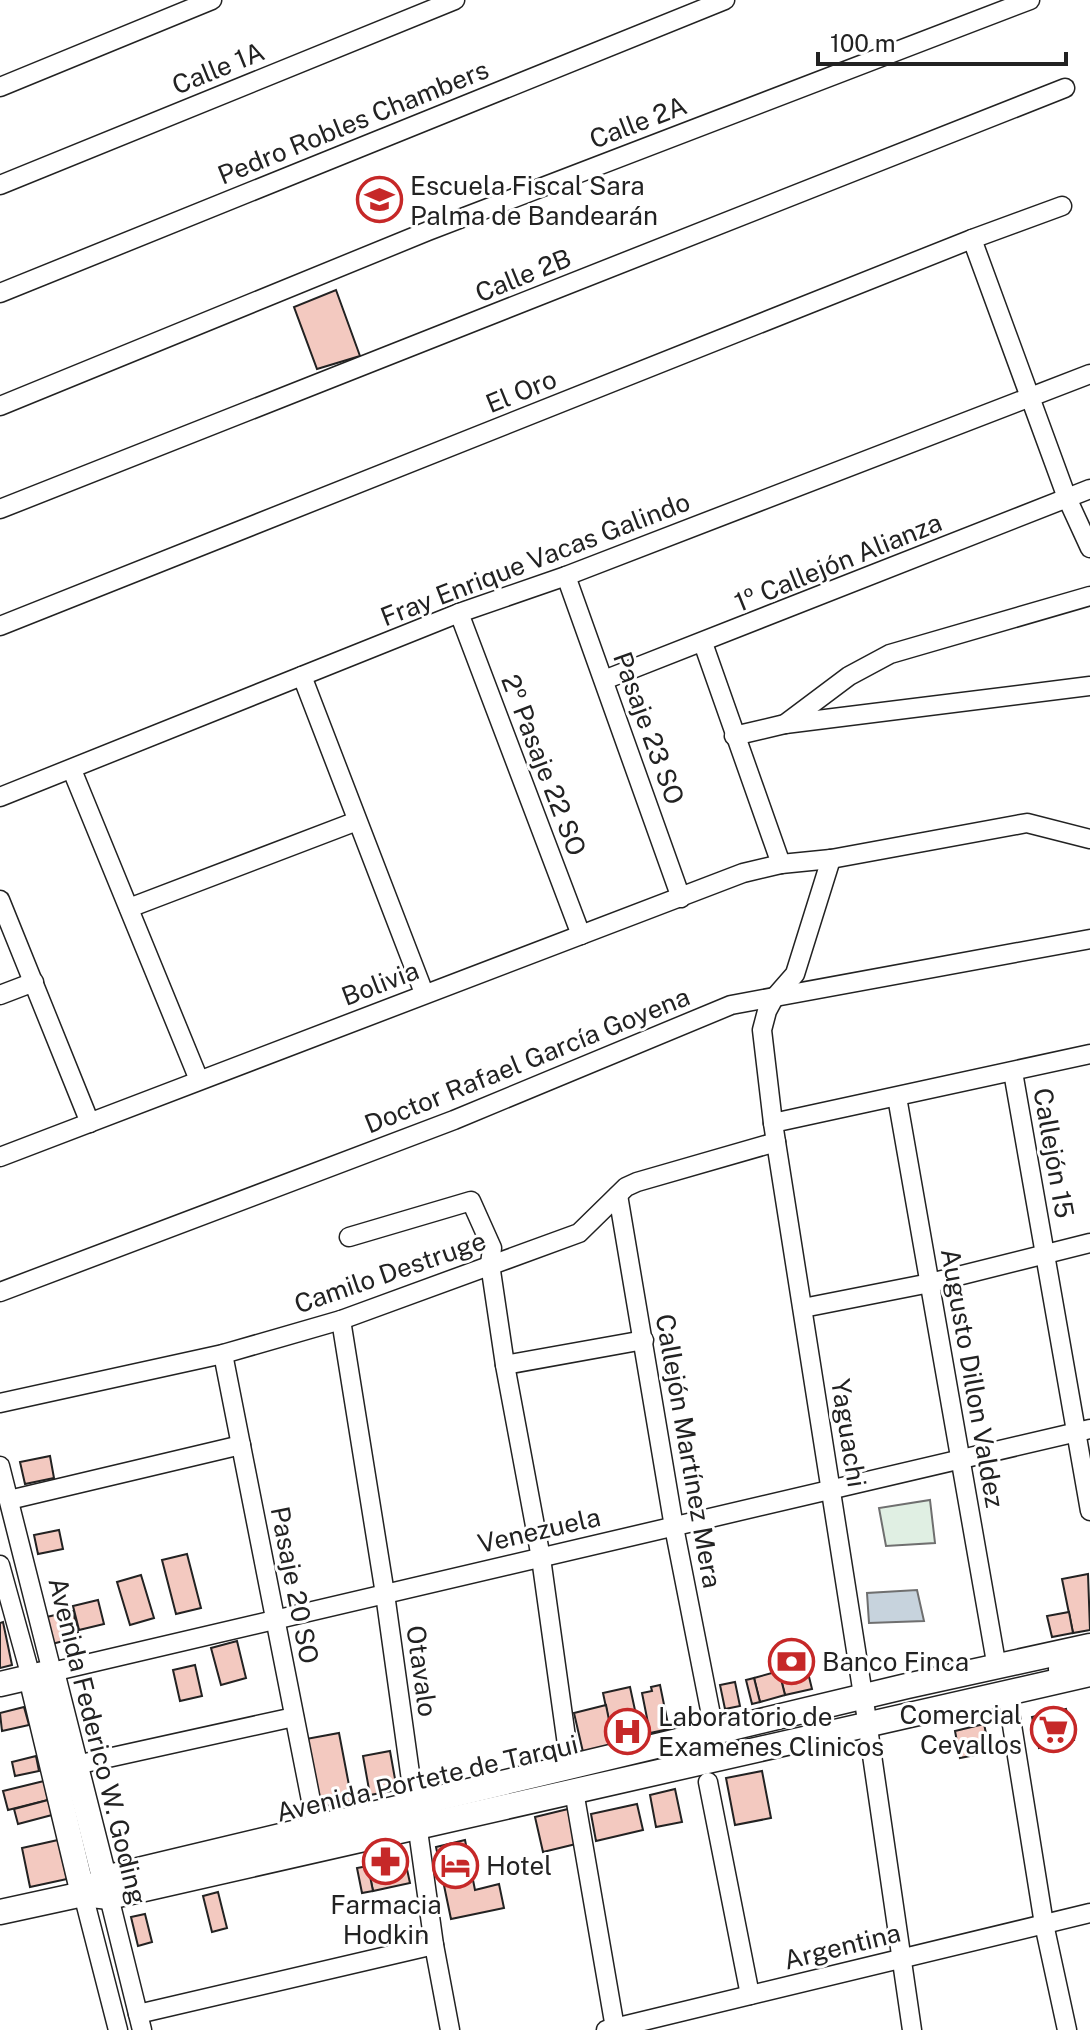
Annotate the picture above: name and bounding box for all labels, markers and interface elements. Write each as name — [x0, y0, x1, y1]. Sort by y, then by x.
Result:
scale bar — [818, 16, 1066, 66]
text: 100 m — [830, 29, 896, 57]
street label: Calle 1A — [167, 36, 269, 100]
street label: Pedro Robles Chambers — [213, 53, 493, 191]
street label: Calle 2A — [585, 89, 691, 155]
place label: Escuela Fiscal Sara Palma de Bandearán — [410, 170, 658, 231]
school or university icon: Escuela Fiscal Sara Palma de Bandearán — [355, 176, 403, 224]
street label: Calle 2B — [471, 242, 575, 308]
street label: El Oro — [481, 363, 561, 419]
street label: Fray Enrique Vacas Galindo — [376, 486, 694, 632]
street label: 1º Callejón Alianza — [730, 506, 946, 618]
street label: Pasaje 23 SO — [607, 647, 691, 809]
street label: 2º Pasaje 22 SO — [495, 670, 593, 860]
street label: Bolivia — [337, 954, 423, 1012]
street label: Doctor Rafael García Goyena — [360, 980, 694, 1140]
street label: Callejón 15 — [1027, 1085, 1081, 1221]
street label: Camilo Destruge — [290, 1225, 490, 1319]
street label: Augusto Dillon Valdez — [935, 1246, 1011, 1510]
street label: Callejón Martínez Mera — [650, 1311, 728, 1591]
street label: Yaguachi — [825, 1377, 873, 1489]
street label: Venezuela — [475, 1501, 603, 1559]
street label: Pasaje 20 SO — [265, 1504, 325, 1666]
street label: Avenida Federico W. Goding — [42, 1574, 154, 1908]
street label: Otavalo — [400, 1623, 444, 1719]
bank icon: Banco Finca — [767, 1637, 815, 1685]
place label: Banco Finca — [822, 1646, 969, 1677]
place label: Comercial Cevallos — [900, 1699, 1022, 1760]
place label: Laboratorio de Examenes Clinicos — [658, 1701, 884, 1762]
supermarket icon: Comercial Cevallos — [1029, 1705, 1077, 1753]
hospital icon: Laboratorio de Examenes Clinicos — [603, 1707, 651, 1755]
street label: Avenida Portete de Tarqui — [273, 1728, 581, 1828]
pharmacy icon: Farmacia Hodkin — [362, 1837, 410, 1885]
hotel icon: Hotel — [431, 1841, 479, 1889]
place label: Hotel — [486, 1850, 552, 1881]
place label: Farmacia Hodkin — [330, 1889, 442, 1950]
street label: Argentina — [780, 1917, 904, 1975]

